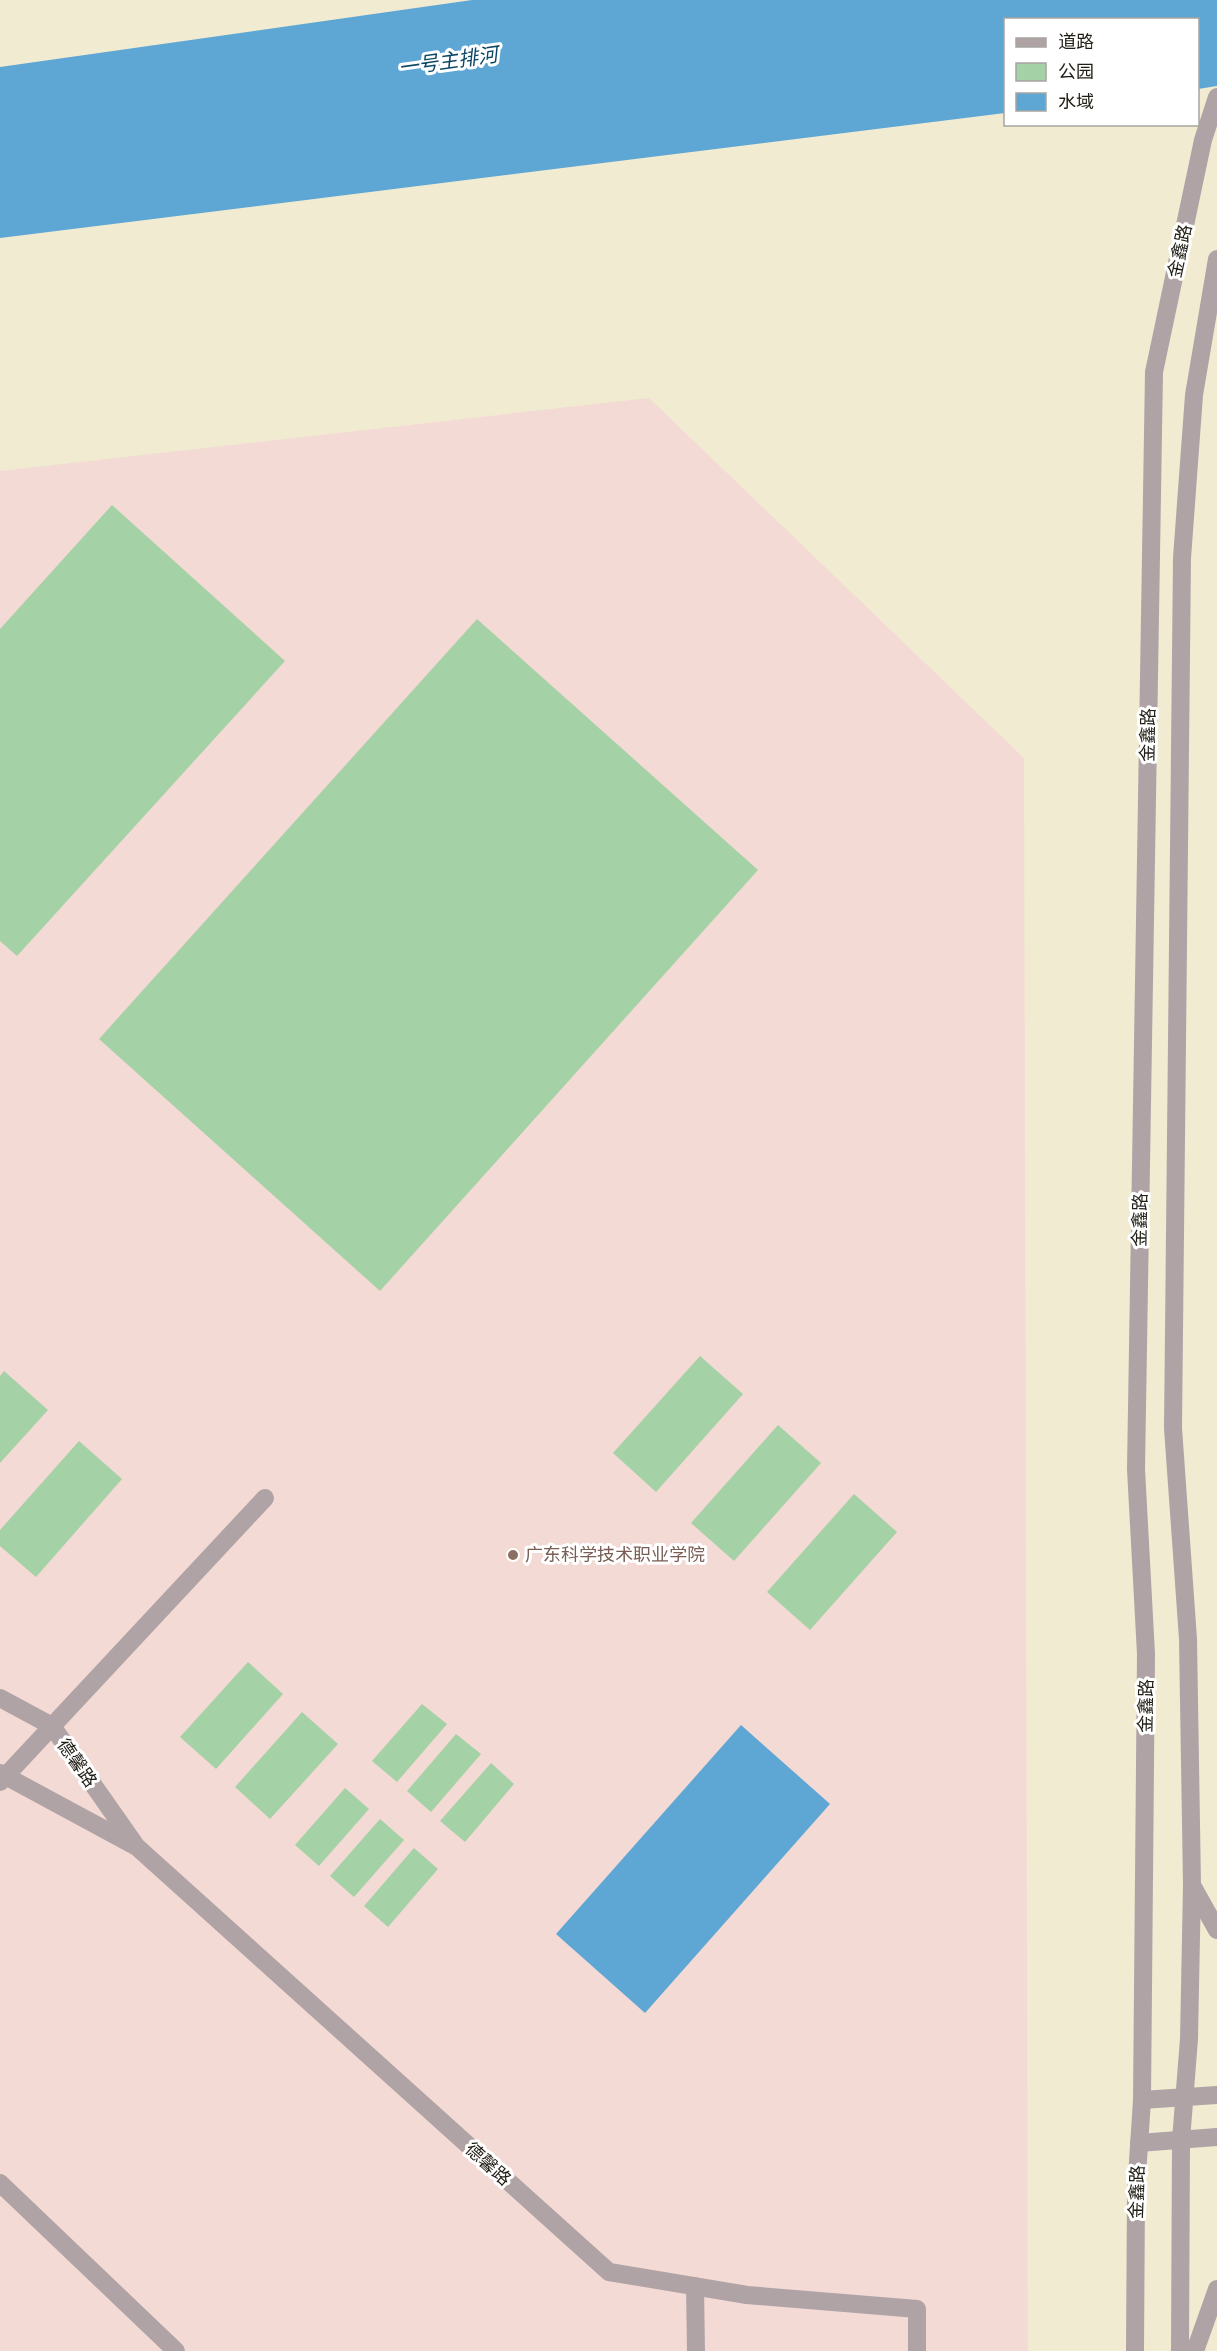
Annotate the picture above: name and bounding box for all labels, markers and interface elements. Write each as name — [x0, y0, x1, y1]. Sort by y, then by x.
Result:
legend — [1004, 18, 1199, 126]
text: 道路 — [1058, 30, 1094, 52]
water label: 一号主排河 — [397, 41, 503, 79]
text: 公园 — [1058, 60, 1094, 82]
text: 水域 — [1058, 90, 1094, 112]
street label: 金鑫路 — [1163, 222, 1195, 279]
street label: 金鑫路 — [1136, 708, 1158, 762]
street label: 金鑫路 — [1128, 1193, 1150, 1247]
place label: 广东科学技术职业学院 — [525, 1543, 705, 1565]
marker: 广东科学技术职业学院 — [506, 1548, 520, 1562]
street label: 金鑫路 — [1134, 1679, 1156, 1733]
street label: 德馨路 — [53, 1734, 102, 1791]
street label: 德馨路 — [461, 2137, 516, 2189]
street label: 金鑫路 — [1124, 2165, 1148, 2219]

